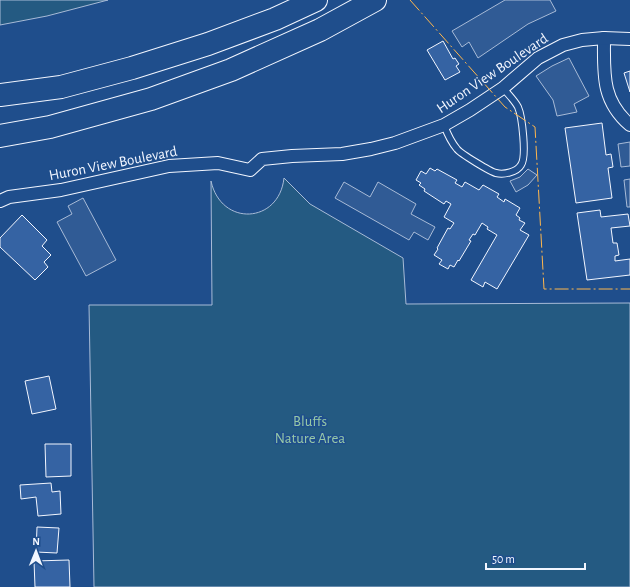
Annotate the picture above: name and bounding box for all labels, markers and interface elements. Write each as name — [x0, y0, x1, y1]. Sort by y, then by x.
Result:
street label: Huron View Boulevard — [434, 31, 551, 116]
street label: Huron View Boulevard — [48, 144, 179, 183]
park label: Bluffs Nature Area — [275, 414, 345, 446]
north arrow — [16, 531, 56, 571]
text: N — [32, 536, 40, 547]
scale bar — [486, 545, 585, 571]
text: 50 m — [492, 553, 515, 565]

